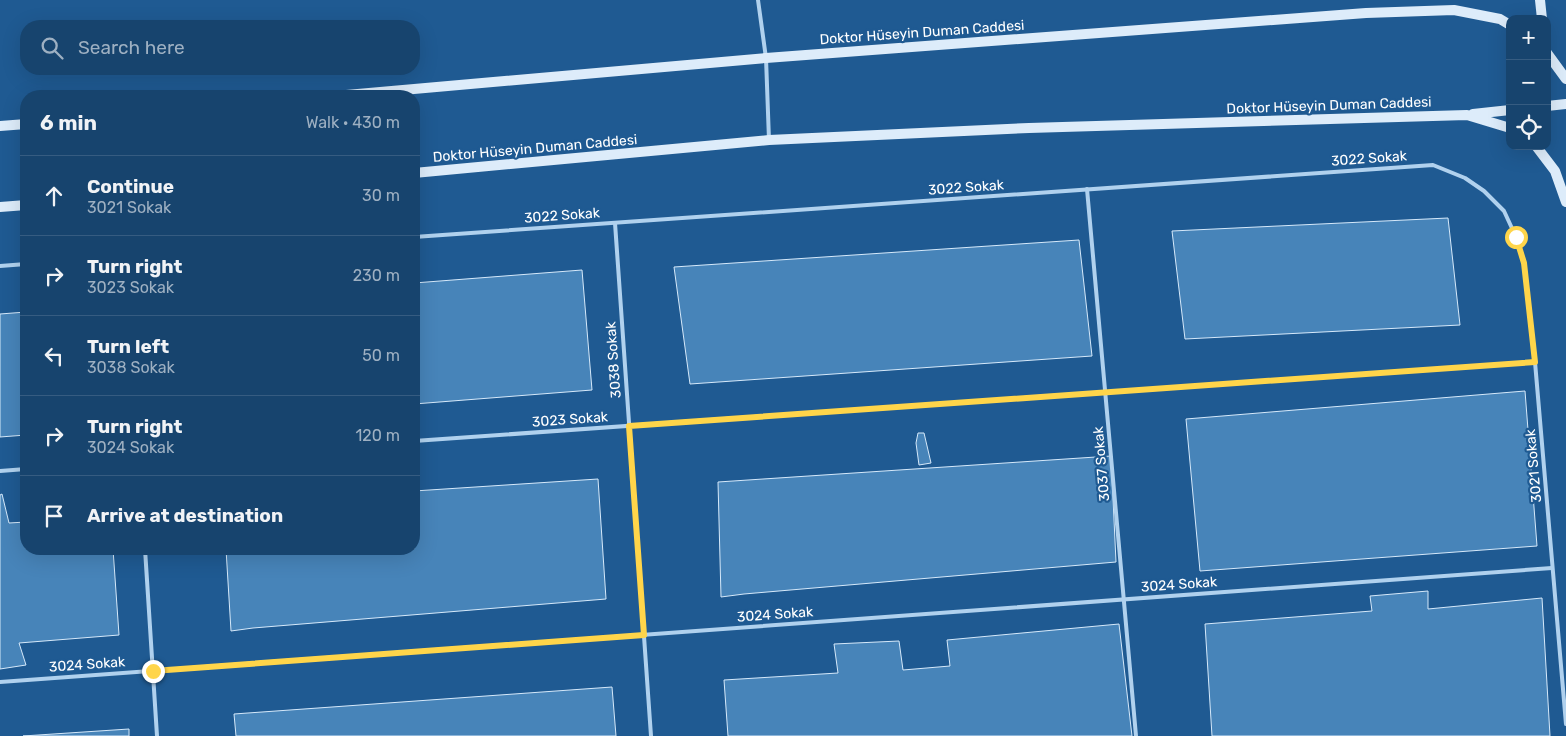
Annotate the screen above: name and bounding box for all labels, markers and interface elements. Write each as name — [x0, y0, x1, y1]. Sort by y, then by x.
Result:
map controls — [1506, 15, 1551, 150]
button: + — [1506, 15, 1551, 60]
street label: Doktor Hüseyin Duman Caddesi — [819, 17, 1025, 48]
search box — [20, 20, 420, 75]
icon: search — [38, 34, 66, 62]
text: Search here — [78, 36, 185, 59]
button: − — [1506, 60, 1551, 105]
street label: Doktor Hüseyin Duman Caddesi — [1226, 93, 1432, 118]
button: locate — [1506, 105, 1551, 150]
text: 6 min — [40, 110, 97, 135]
text: Walk · 430 m — [306, 113, 400, 132]
street label: Doktor Hüseyin Duman Caddesi — [432, 131, 638, 166]
street label: 3022 Sokak — [1331, 147, 1408, 170]
text: Continue — [87, 175, 174, 198]
street label: 3022 Sokak — [928, 176, 1005, 199]
icon: ahead — [40, 182, 68, 210]
text: 30 m — [362, 186, 400, 205]
text: 3021 Sokak — [87, 198, 171, 217]
street label: 3022 Sokak — [524, 204, 601, 227]
route start — [1505, 226, 1528, 249]
text: Turn right — [87, 255, 182, 278]
icon: right — [40, 262, 68, 290]
text: 230 m — [353, 266, 400, 285]
text: 3023 Sokak — [87, 278, 174, 297]
street label: 3038 Sokak — [602, 320, 625, 399]
text: Turn left — [87, 335, 169, 358]
icon: left — [40, 342, 68, 370]
text: 50 m — [362, 346, 400, 365]
text: 3038 Sokak — [87, 358, 175, 377]
street label: 3023 Sokak — [531, 408, 609, 431]
text: Turn right — [87, 415, 182, 438]
icon: right — [40, 422, 68, 450]
street label: 3037 Sokak — [1090, 425, 1113, 502]
text: 120 m — [355, 426, 400, 445]
street label: 3021 Sokak — [1522, 428, 1545, 503]
text: 3024 Sokak — [87, 438, 174, 457]
icon: arrive — [40, 502, 68, 530]
text: Arrive at destination — [87, 504, 283, 527]
street label: 3024 Sokak — [1140, 573, 1218, 596]
street label: 3024 Sokak — [736, 603, 814, 626]
street label: 3024 Sokak — [48, 653, 126, 676]
route end — [142, 660, 165, 683]

